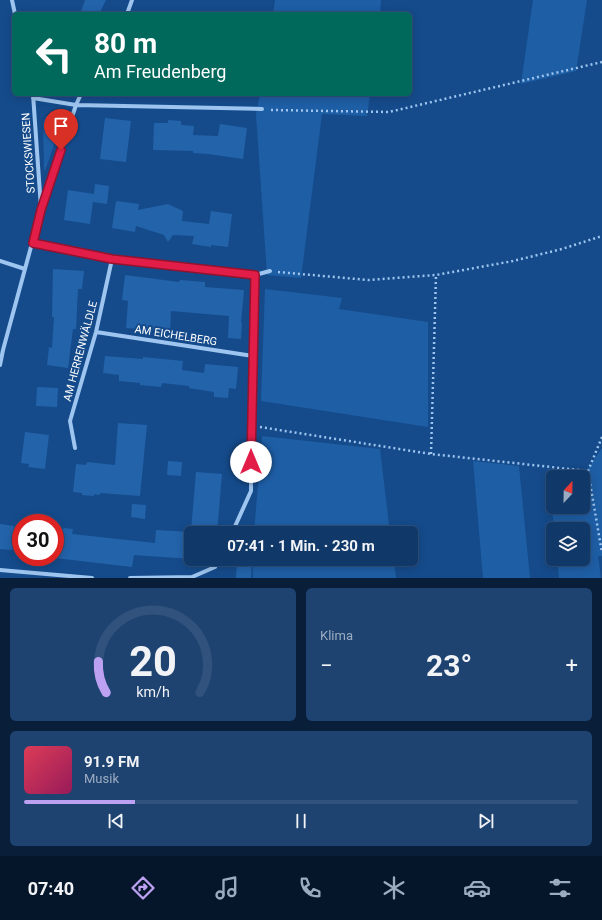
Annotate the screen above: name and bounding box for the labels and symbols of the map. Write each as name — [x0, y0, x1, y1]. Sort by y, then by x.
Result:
pin — [44, 109, 78, 150]
street label: STOCKSWIESEN — [19, 112, 38, 194]
street label: AM HERRENWÄLDLE — [61, 300, 100, 403]
street label: AM EICHELBERG — [134, 323, 218, 348]
position arrow — [230, 441, 272, 483]
north arrow — [546, 470, 590, 514]
speed limit sign: 30 — [12, 514, 64, 566]

